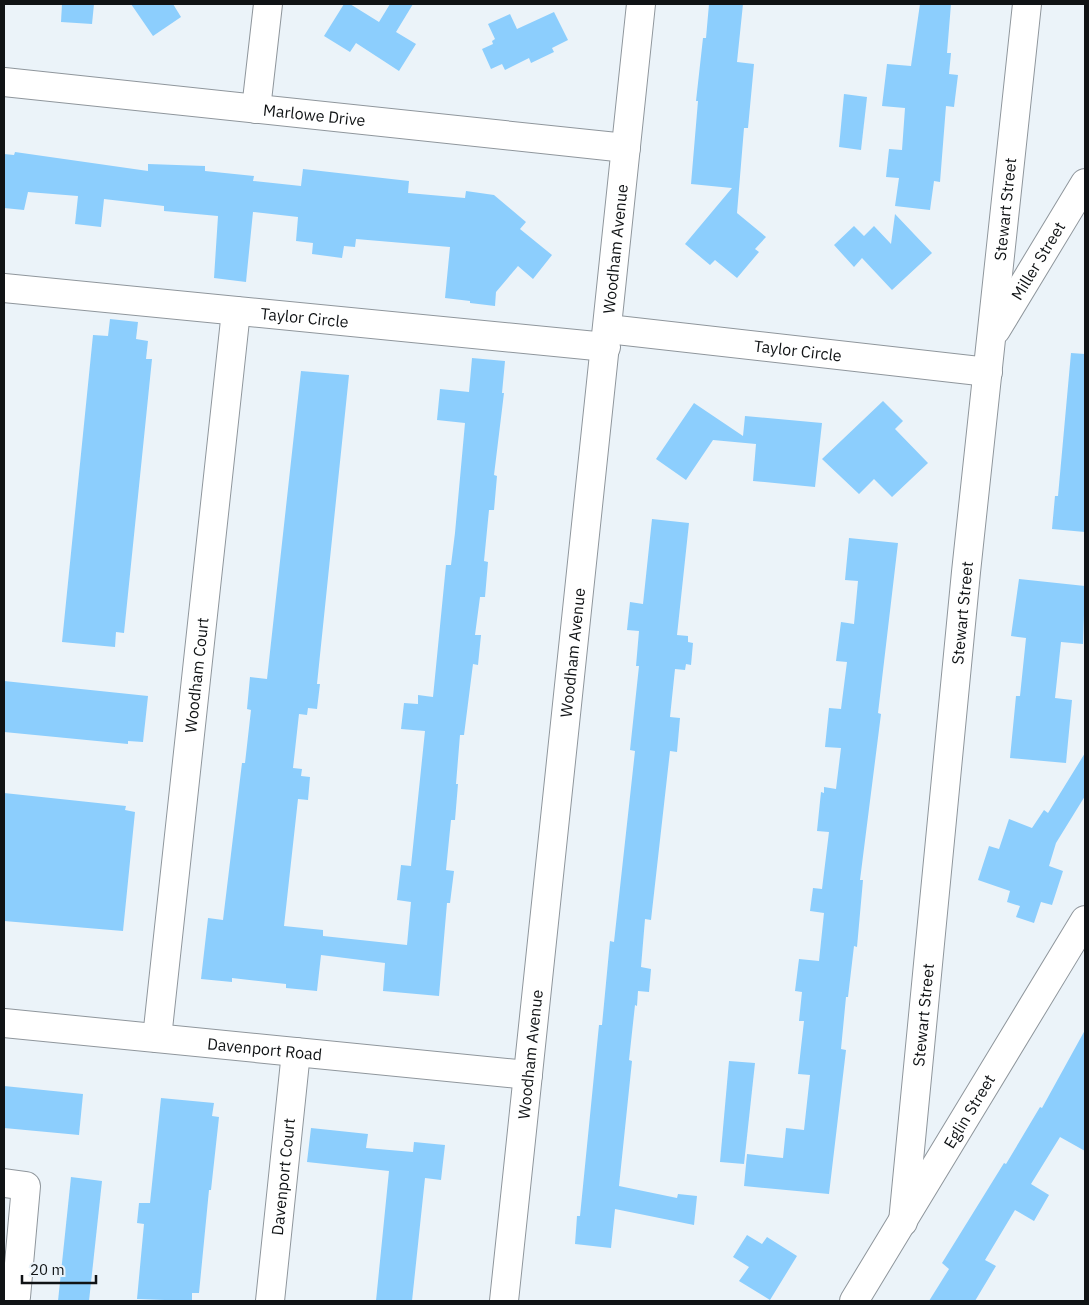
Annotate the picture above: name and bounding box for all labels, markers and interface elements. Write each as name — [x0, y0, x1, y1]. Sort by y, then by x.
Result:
street label: Marlowe Drive — [262, 100, 367, 130]
street label: Stewart Street — [989, 157, 1020, 262]
street label: Woodham Avenue — [598, 183, 632, 315]
street label: Miller Street — [1007, 218, 1069, 304]
street label: Taylor Circle — [260, 303, 350, 332]
street label: Taylor Circle — [753, 336, 843, 365]
street label: Stewart Street — [947, 560, 977, 665]
street label: Woodham Avenue — [556, 587, 589, 718]
street label: Woodham Court — [180, 616, 213, 734]
street label: Stewart Street — [908, 962, 938, 1067]
street label: Woodham Avenue — [513, 988, 547, 1120]
street label: Davenport Road — [206, 1033, 323, 1065]
street label: Eglin Street — [939, 1071, 999, 1152]
street label: Davenport Court — [267, 1117, 299, 1236]
scale bar — [22, 1252, 96, 1284]
text: 20 m — [30, 1260, 65, 1279]

